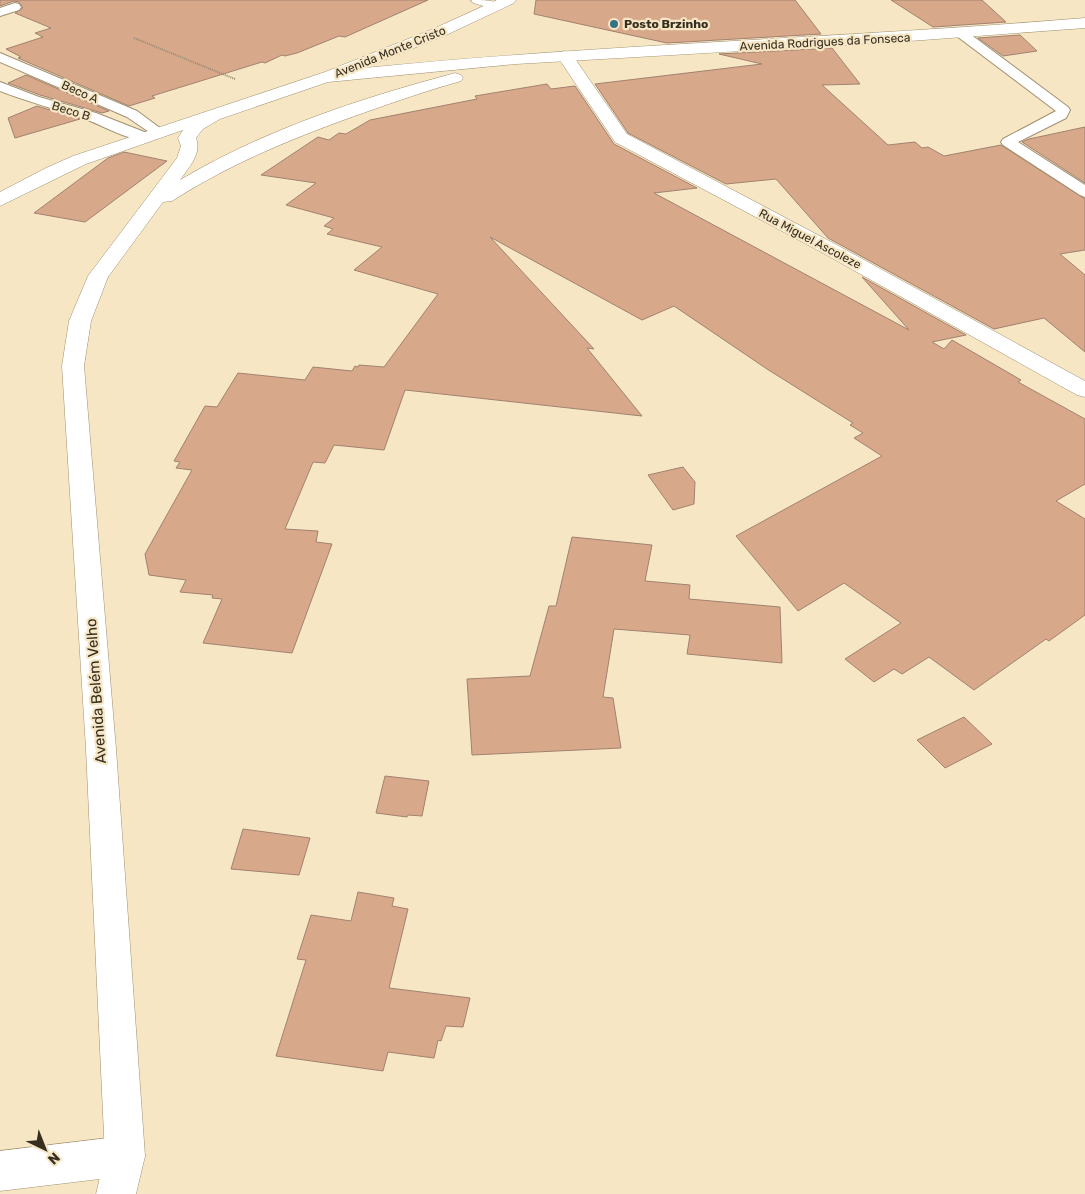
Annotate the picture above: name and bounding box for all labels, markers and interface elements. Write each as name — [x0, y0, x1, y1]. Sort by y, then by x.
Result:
place label: Posto Brzinho — [624, 17, 708, 31]
marker: Posto Brzinho — [608, 18, 620, 30]
street label: Avenida Monte Cristo — [332, 23, 448, 81]
street label: Avenida Rodrigues da Fonseca — [739, 31, 911, 53]
street label: Beco A — [59, 78, 101, 106]
street label: Beco B — [50, 99, 92, 123]
street label: Rua Miguel Ascoleze — [756, 206, 864, 272]
street label: Avenida Belém Velho — [82, 618, 110, 764]
north arrow — [20, 1124, 70, 1174]
text: N — [44, 1148, 63, 1168]

